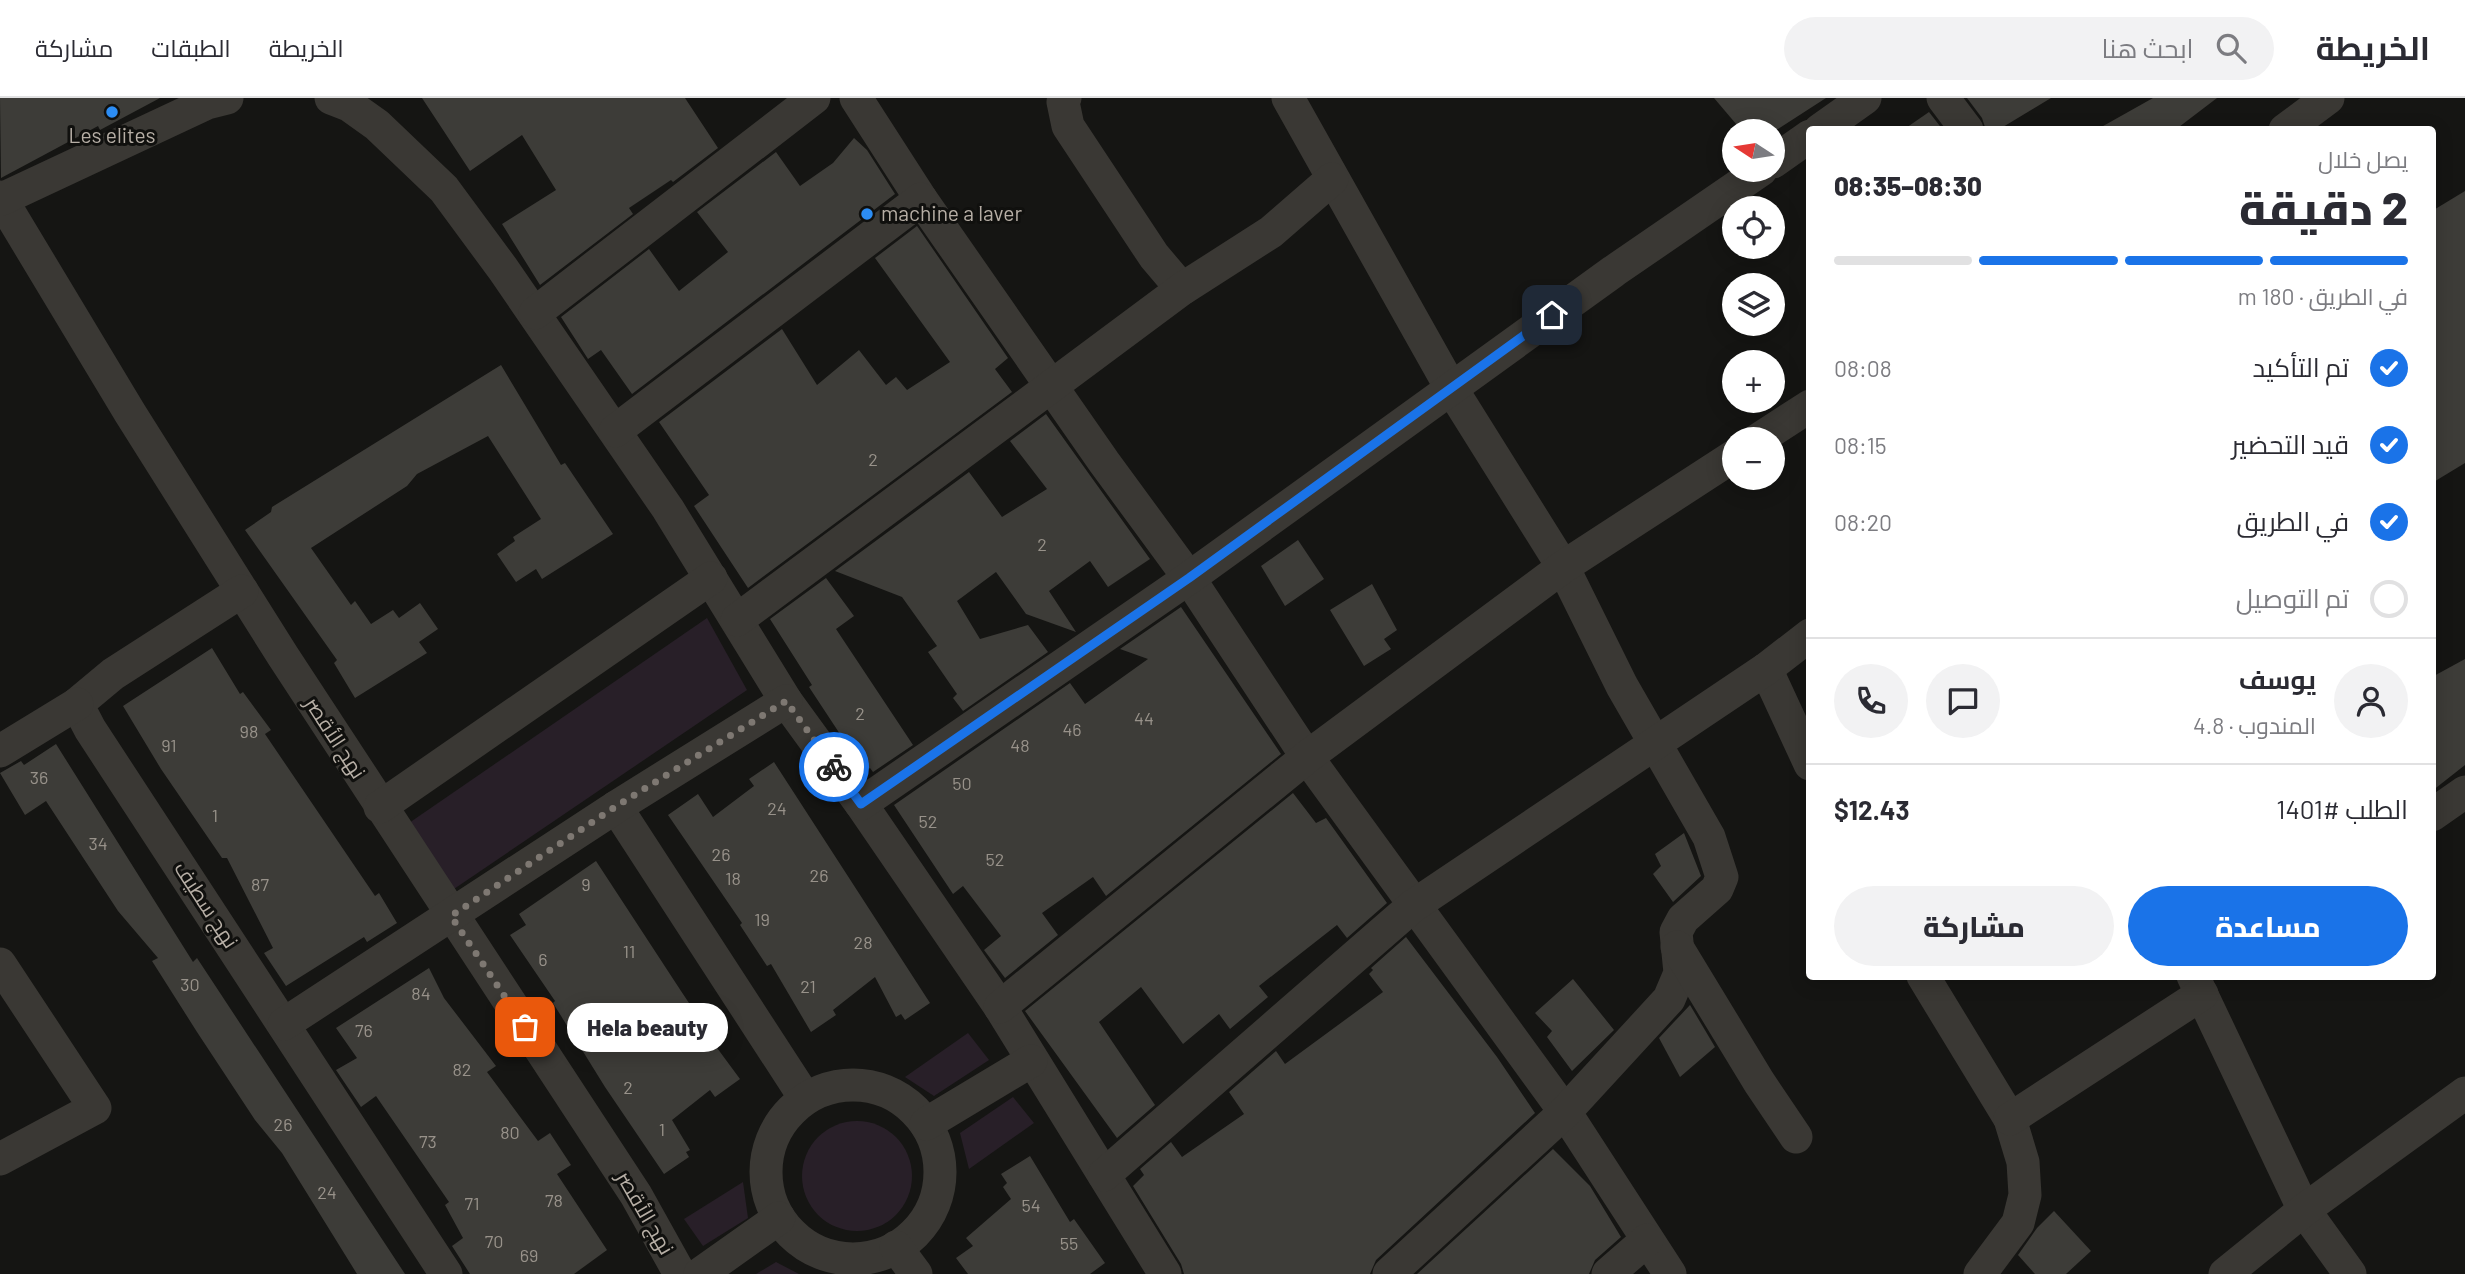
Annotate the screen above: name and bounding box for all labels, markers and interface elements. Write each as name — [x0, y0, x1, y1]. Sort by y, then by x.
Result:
search box — [1784, 17, 2274, 80]
text: الخريطة — [2316, 27, 2430, 67]
icon: search — [2212, 29, 2250, 67]
text: ابحث هنا — [2102, 32, 2194, 63]
text: مشاركة — [35, 33, 113, 62]
text: الطبقات — [151, 33, 231, 62]
text: الخريطة — [269, 33, 344, 62]
marker: Les elites — [104, 104, 120, 120]
north arrow — [1722, 119, 1785, 182]
map controls — [1722, 119, 1785, 490]
place label: Les elites — [68, 122, 156, 147]
text: يصل خلال — [2318, 145, 2408, 173]
text: 08:30–08:35 — [1834, 170, 1982, 201]
text: 2 دقيقة — [2239, 179, 2408, 234]
button: locate — [1722, 196, 1785, 259]
place label: machine a laver — [881, 200, 1022, 225]
marker: machine a laver — [859, 206, 875, 222]
button: layers — [1722, 273, 1785, 336]
text: في الطريق · 180 m — [2238, 282, 2408, 310]
pin — [1522, 285, 1582, 345]
icon: home — [1533, 296, 1571, 334]
icon: check — [2370, 349, 2408, 387]
button: + — [1722, 350, 1785, 413]
text: تم التأكيد — [2252, 351, 2349, 382]
text: 08:08 — [1834, 354, 1892, 382]
icon: check — [2370, 426, 2408, 464]
button: − — [1722, 427, 1785, 490]
text: قيد التحضير — [2231, 428, 2349, 459]
text: 08:15 — [1834, 431, 1887, 459]
house number: 2 — [868, 448, 878, 470]
icon: check — [2370, 503, 2408, 541]
text: في الطريق — [2236, 505, 2349, 536]
text: 08:20 — [1834, 508, 1892, 536]
house number: 2 — [1037, 533, 1047, 555]
text: تم التوصيل — [2236, 582, 2349, 613]
text: يوسف — [2239, 663, 2316, 694]
button: phone — [1834, 664, 1908, 738]
button: chat — [1926, 664, 2000, 738]
button: person — [2334, 664, 2408, 738]
street label: نهج الأقصر — [298, 691, 372, 784]
house number: 2 — [855, 702, 865, 724]
house number: 44 — [1134, 707, 1154, 729]
text: المندوب · 4.8 — [2193, 711, 2316, 739]
house number: 46 — [1062, 718, 1082, 740]
house number: 98 — [240, 720, 258, 742]
courier — [799, 732, 869, 802]
house number: 91 — [161, 734, 177, 756]
house number: 48 — [1010, 734, 1030, 756]
icon: bike — [815, 748, 853, 786]
house number: 36 — [30, 766, 48, 788]
house number: 50 — [952, 772, 972, 794]
text: الطلب #1401 — [2276, 793, 2408, 824]
text: $12.43 — [1834, 794, 1909, 825]
house number: 24 — [767, 797, 787, 819]
house number: 1 — [212, 804, 218, 826]
house number: 52 — [919, 810, 937, 832]
house number: 34 — [88, 832, 108, 854]
house number: 26 — [712, 843, 730, 865]
house number: 52 — [986, 848, 1004, 870]
street label: نهج سطيف — [167, 856, 245, 954]
house number: 26 — [810, 864, 828, 886]
house number: 18 — [725, 867, 741, 889]
house number: 87 — [251, 873, 269, 895]
house number: 9 — [581, 873, 591, 895]
button: مشاركة — [1834, 886, 2114, 966]
button: مساعدة — [2128, 886, 2408, 966]
house number: 19 — [754, 908, 770, 930]
house number: 28 — [853, 931, 873, 953]
house number: 11 — [623, 940, 635, 962]
house number: 6 — [538, 948, 548, 970]
house number: 30 — [180, 973, 200, 995]
house number: 21 — [800, 975, 816, 997]
house number: 84 — [411, 982, 431, 1004]
pin — [495, 997, 555, 1057]
callout: Hela beauty — [567, 1002, 728, 1052]
icon: bag — [506, 1008, 544, 1046]
text: Hela beauty — [587, 1013, 708, 1041]
house number: 76 — [355, 1019, 373, 1041]
house number: 82 — [452, 1058, 472, 1080]
house number: 2 — [623, 1076, 633, 1098]
house number: 26 — [274, 1113, 292, 1135]
house number: 1 — [659, 1118, 665, 1140]
house number: 80 — [500, 1121, 520, 1143]
house number: 73 — [419, 1130, 437, 1152]
street label: نهج الأقصر — [609, 1165, 680, 1260]
house number: 24 — [317, 1181, 337, 1203]
house number: 78 — [545, 1189, 563, 1211]
house number: 71 — [465, 1192, 479, 1214]
house number: 54 — [1021, 1194, 1041, 1216]
house number: 70 — [485, 1230, 503, 1252]
house number: 55 — [1060, 1232, 1078, 1254]
house number: 69 — [520, 1244, 538, 1266]

